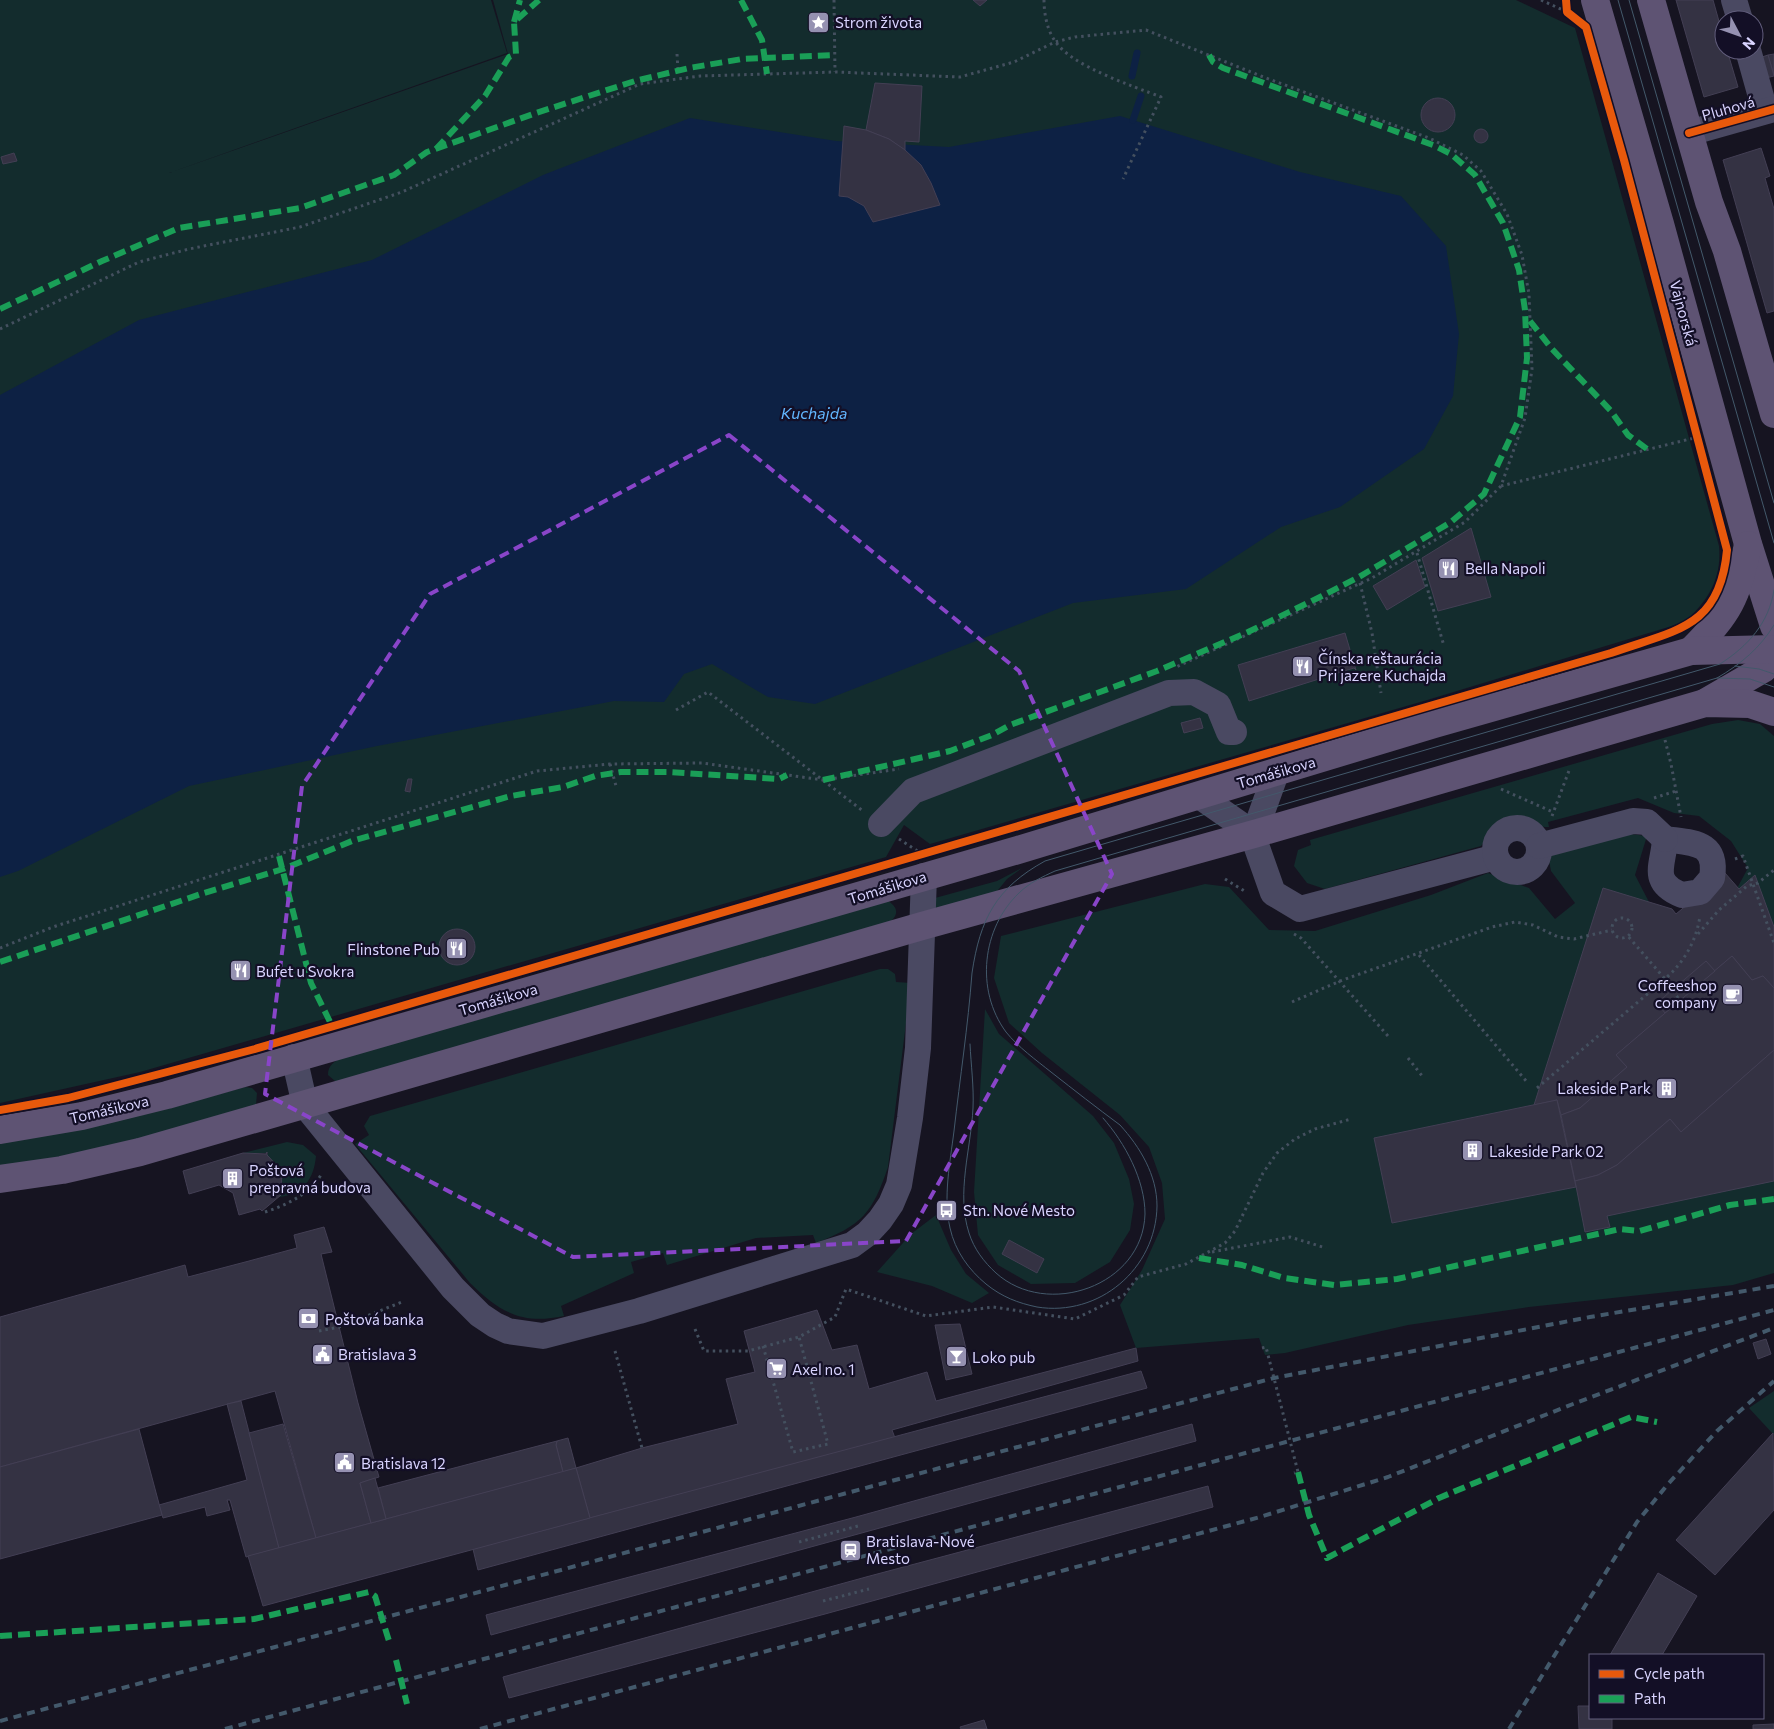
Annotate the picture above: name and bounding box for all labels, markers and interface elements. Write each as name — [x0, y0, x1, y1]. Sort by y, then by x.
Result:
place icon: Strom života — [807, 10, 831, 34]
north arrow — [1714, 10, 1764, 60]
place label: Strom života — [835, 13, 922, 31]
text: N — [1739, 34, 1759, 53]
street label: Pluhová — [1699, 92, 1757, 124]
street label: Vajnorská — [1667, 278, 1701, 348]
water label: Kuchajda — [781, 403, 847, 422]
restaurant icon: Bella Napoli — [1437, 556, 1461, 580]
place label: Bella Napoli — [1465, 559, 1546, 577]
place label: Čínska reštaurácia Pri jazere Kuchajda — [1318, 648, 1446, 684]
restaurant icon: Čínska reštaurácia Pri jazere Kuchajda — [1290, 655, 1314, 679]
street label: Tomášikova — [1235, 752, 1317, 792]
street label: Tomášikova — [846, 867, 928, 907]
restaurant icon: Flinstone Pub — [444, 937, 468, 961]
place label: Flinstone Pub — [347, 940, 440, 958]
restaurant icon: Bufet u Svokra — [228, 959, 252, 983]
place label: Bufet u Svokra — [256, 962, 354, 980]
place label: Coffeeshop company — [1638, 976, 1717, 1011]
street label: Tomášikova — [457, 979, 539, 1019]
cafe icon: Coffeeshop company — [1721, 982, 1745, 1006]
building icon: Lakeside Park — [1655, 1076, 1679, 1100]
place label: Lakeside Park — [1557, 1079, 1651, 1097]
street label: Tomášikova — [68, 1091, 150, 1127]
building icon: Lakeside Park 02 — [1461, 1139, 1485, 1163]
place label: Lakeside Park 02 — [1489, 1142, 1604, 1160]
place label: Poštová prepravná budova — [249, 1161, 371, 1196]
building icon: Poštová prepravná budova — [221, 1167, 245, 1191]
bus stop icon: Stn. Nové Mesto — [935, 1198, 959, 1222]
place label: Stn. Nové Mesto — [963, 1201, 1075, 1219]
bank icon: Poštová banka — [297, 1307, 321, 1331]
place label: Poštová banka — [325, 1310, 424, 1328]
public building icon: Bratislava 3 — [310, 1342, 334, 1366]
place label: Bratislava 3 — [338, 1345, 417, 1363]
bar icon: Loko pub — [944, 1345, 968, 1369]
place label: Loko pub — [972, 1348, 1035, 1366]
supermarket icon: Axel no. 1 — [764, 1357, 788, 1381]
place label: Axel no. 1 — [792, 1360, 855, 1378]
public building icon: Bratislava 12 — [333, 1451, 357, 1475]
place label: Bratislava 12 — [361, 1454, 446, 1472]
place label: Bratislava-Nové Mesto — [866, 1532, 975, 1567]
station icon: Bratislava-Nové Mesto — [838, 1538, 862, 1562]
legend — [1589, 1654, 1764, 1719]
text: Cycle path — [1634, 1664, 1705, 1682]
text: Path — [1634, 1689, 1666, 1707]

